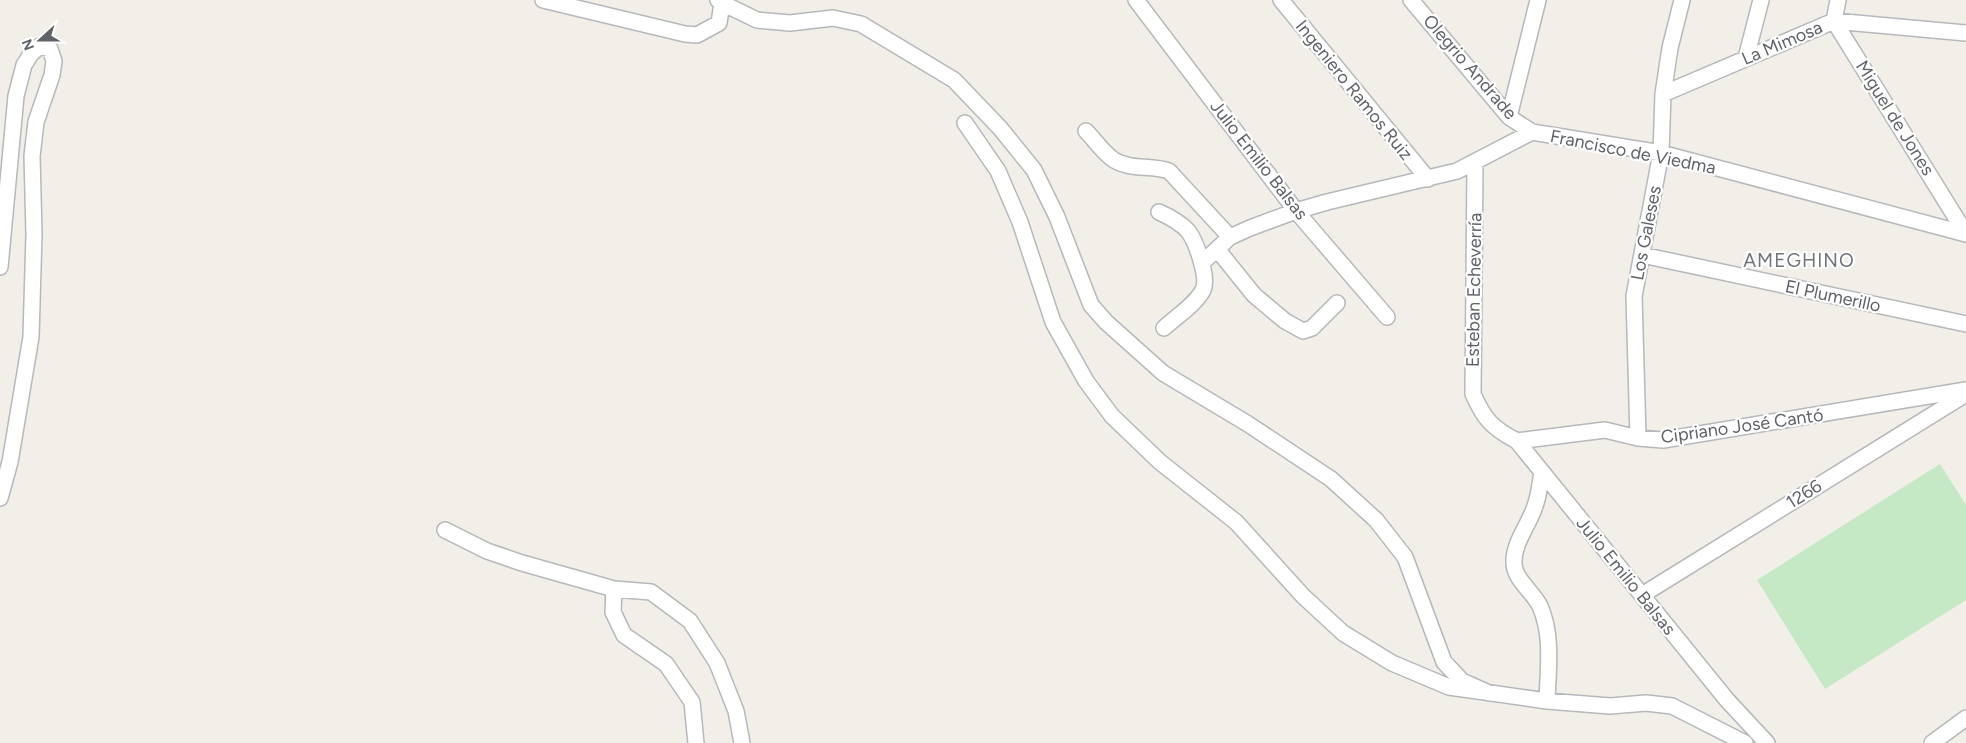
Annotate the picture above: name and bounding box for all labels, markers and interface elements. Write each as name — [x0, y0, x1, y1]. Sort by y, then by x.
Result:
street label: Olegrio Andrade — [1418, 10, 1522, 124]
north arrow — [15, 15, 65, 65]
street label: Ingeniero Ramos Ruiz — [1291, 16, 1417, 165]
street label: La Mimosa — [1738, 16, 1826, 70]
text: N — [18, 36, 38, 53]
street label: Miguel de Jones — [1851, 57, 1939, 179]
street label: Julio Emilio Balsas — [1206, 96, 1312, 224]
street label: Francisco de Viedma — [1548, 125, 1718, 179]
street label: Los Galeses — [1626, 184, 1666, 282]
street label: Esteban Echeverría — [1462, 213, 1486, 367]
district label: AMEGHINO — [1743, 249, 1855, 272]
street label: El Plumerillo — [1783, 275, 1883, 317]
street label: Cipriano José Cantó — [1659, 404, 1825, 448]
street label: 1266 — [1782, 475, 1826, 513]
street label: Julio Emilio Balsas — [1572, 512, 1680, 640]

